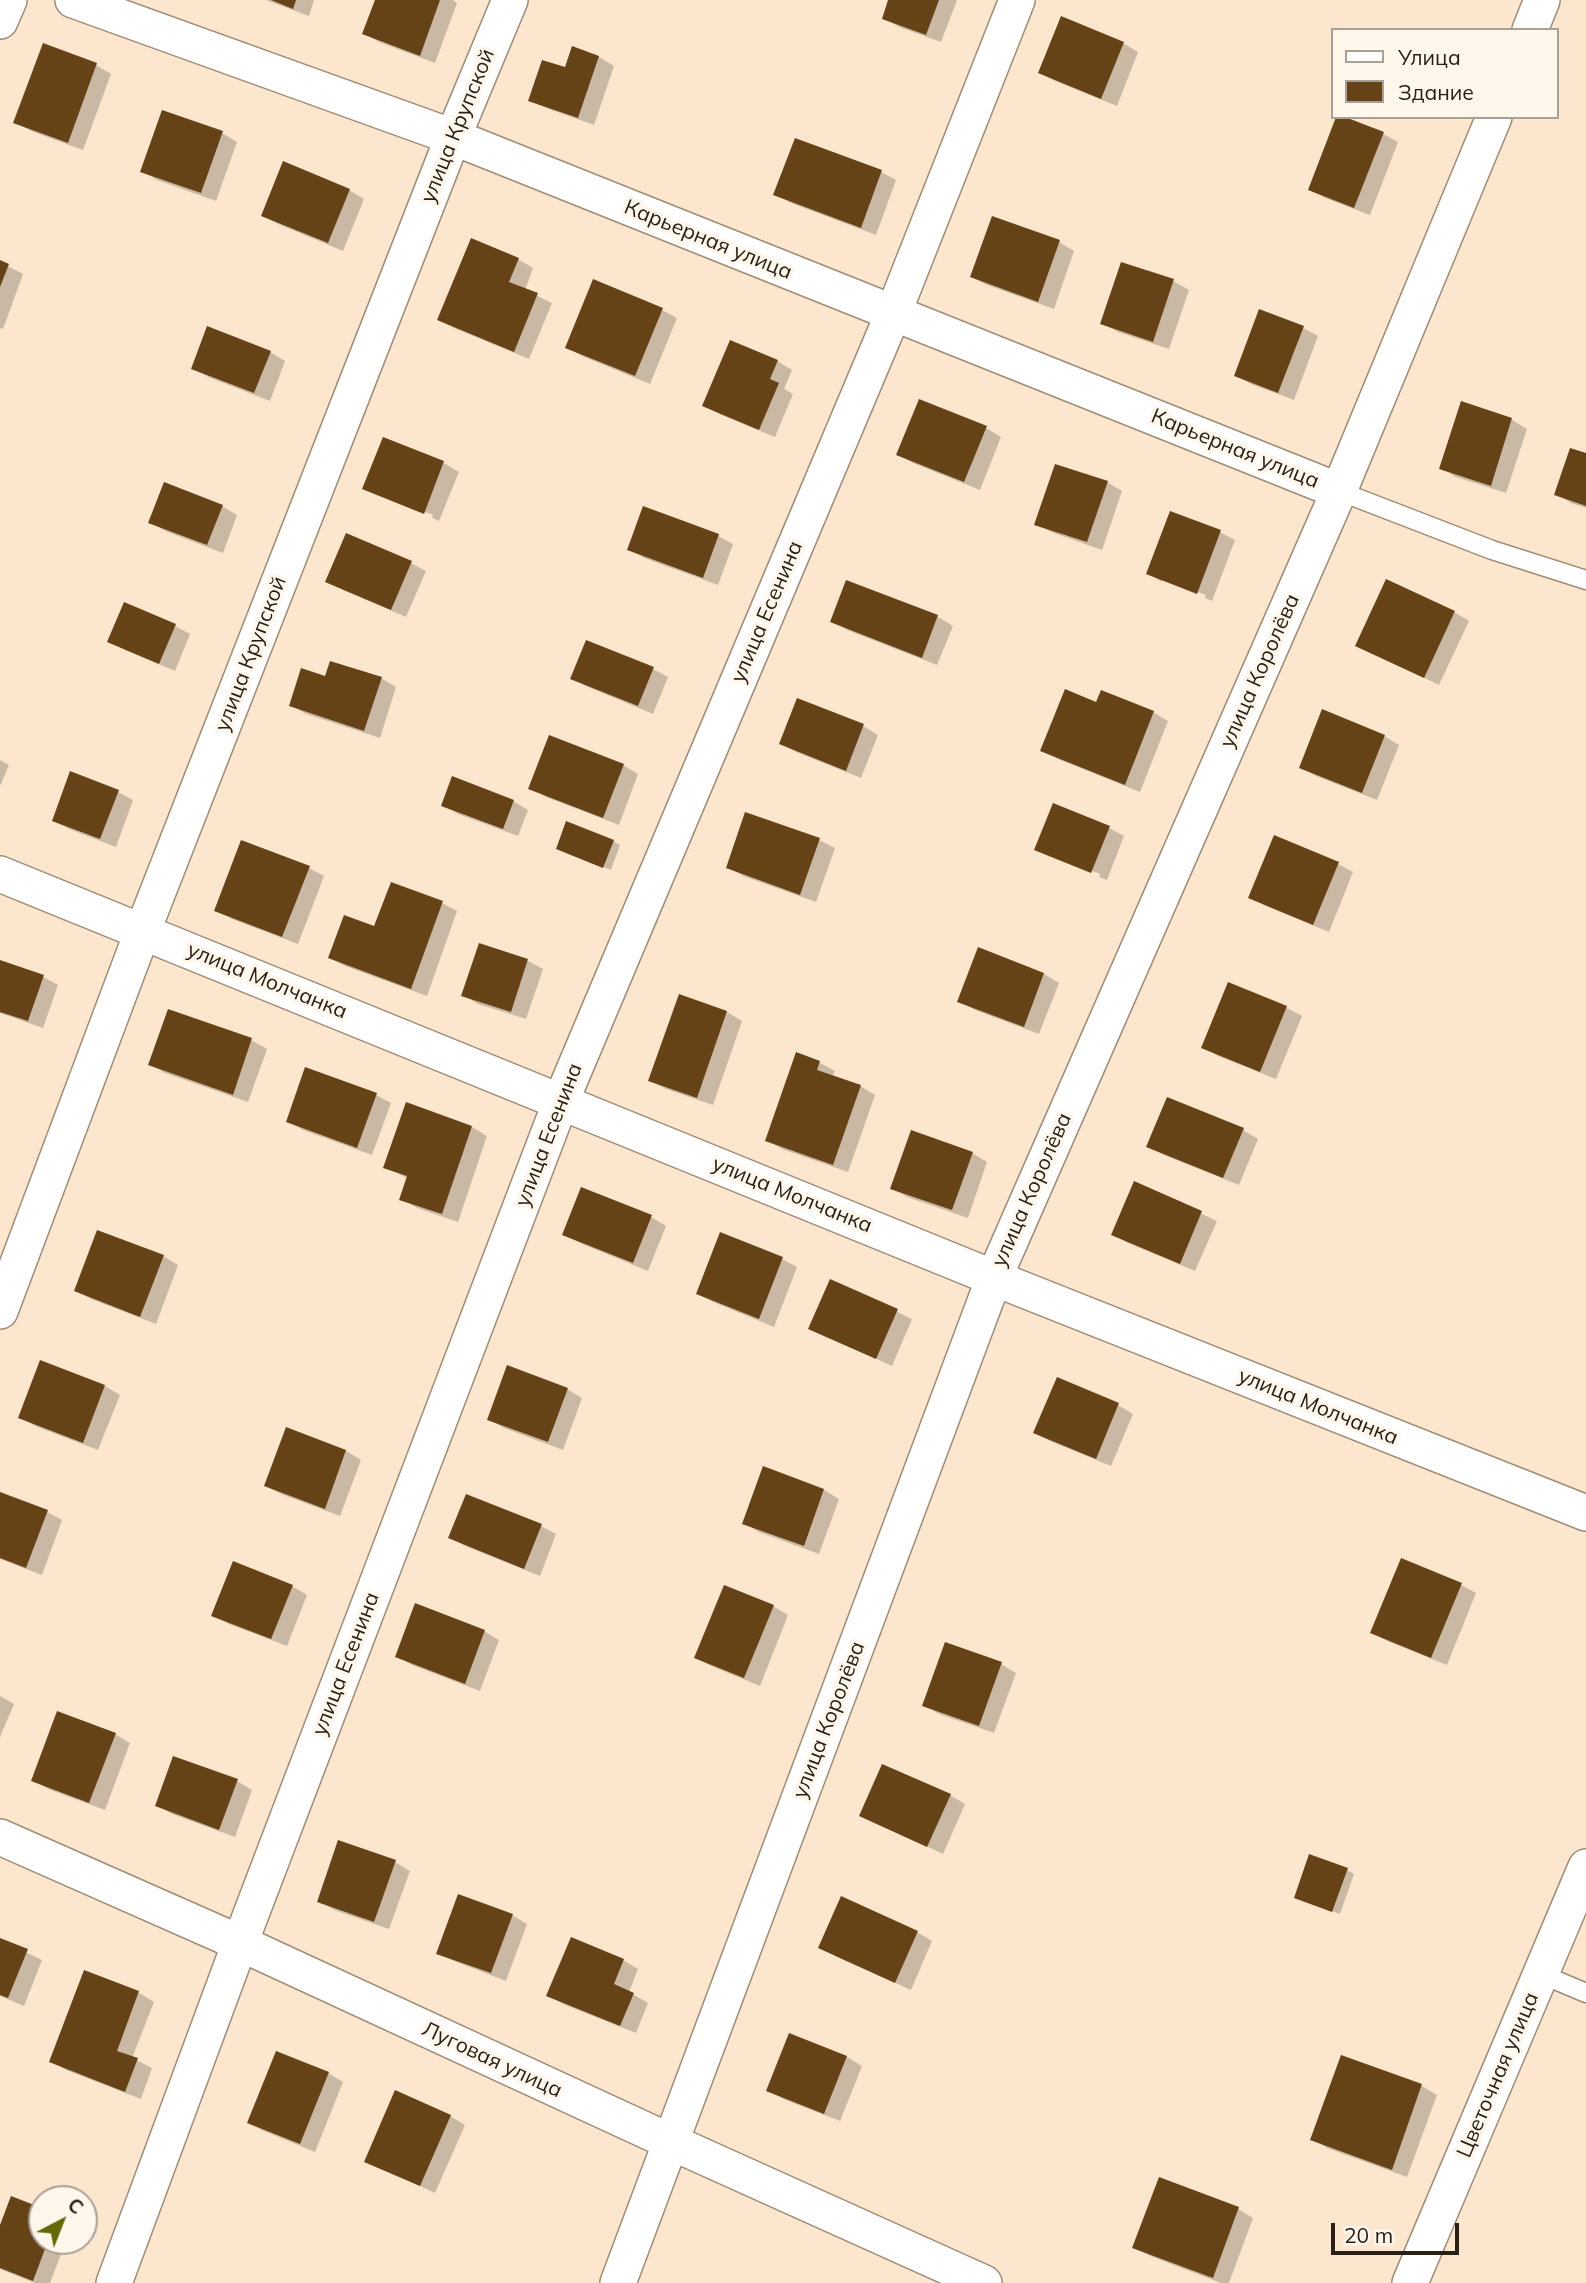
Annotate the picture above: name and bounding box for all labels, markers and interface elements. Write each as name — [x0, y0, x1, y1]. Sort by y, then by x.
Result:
legend — [1330, 28, 1558, 119]
text: Улица — [1398, 44, 1461, 70]
street label: улица Крупской — [416, 45, 500, 207]
text: Здание — [1398, 79, 1474, 105]
street label: Карьерная улица — [620, 195, 796, 285]
street label: Карьерная улица — [1147, 404, 1323, 494]
street label: улица Есенина — [726, 537, 808, 687]
street label: улица Крупской — [210, 573, 292, 735]
street label: улица Королёва — [1215, 590, 1305, 752]
street label: улица Молчанка — [183, 937, 351, 1025]
street label: улица Есенина — [510, 1060, 588, 1210]
street label: улица Королёва — [987, 1109, 1077, 1271]
street label: улица Молчанка — [708, 1151, 876, 1239]
street label: улица Молчанка — [1234, 1363, 1402, 1451]
street label: улица Есенина — [307, 1589, 385, 1739]
street label: улица Королёва — [788, 1638, 870, 1802]
street label: Цветочная улица — [1452, 1988, 1544, 2162]
street label: Луговая улица — [418, 2017, 566, 2103]
north arrow — [28, 2185, 98, 2255]
text: С — [63, 2193, 89, 2219]
scale bar — [1334, 2210, 1462, 2254]
text: 20 m — [1344, 2222, 1393, 2248]

